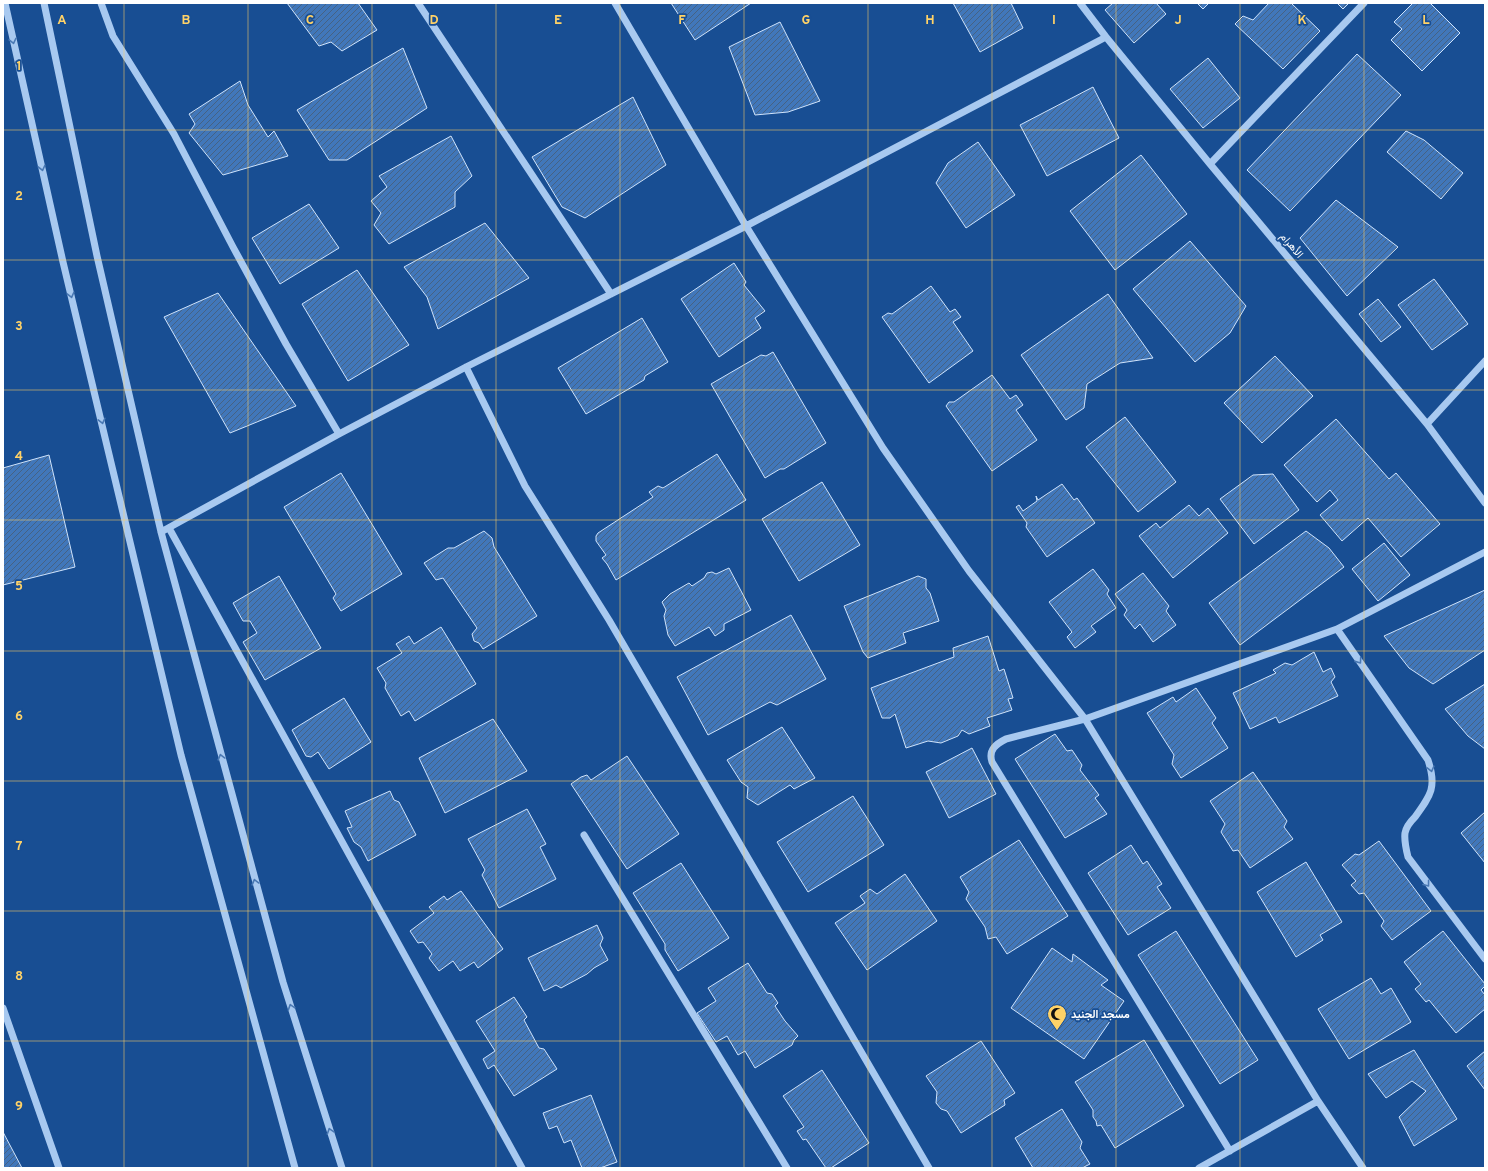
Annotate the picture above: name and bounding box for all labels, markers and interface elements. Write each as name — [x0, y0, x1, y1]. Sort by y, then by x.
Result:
text: A — [57, 13, 67, 29]
text: B — [182, 13, 191, 29]
text: C — [306, 13, 314, 29]
text: D — [429, 13, 439, 29]
text: E — [554, 13, 562, 29]
text: F — [678, 13, 686, 29]
text: G — [802, 13, 811, 29]
text: H — [925, 13, 935, 29]
text: I — [1052, 13, 1056, 29]
text: J — [1174, 13, 1182, 29]
text: K — [1297, 13, 1307, 29]
text: L — [1422, 13, 1430, 29]
one-way arrow — [9, 38, 17, 44]
text: 1 — [16, 59, 22, 75]
one-way arrow — [37, 165, 45, 171]
text: 2 — [15, 189, 23, 205]
street label: الأهرام — [1277, 230, 1306, 261]
one-way arrow — [66, 291, 74, 298]
text: 3 — [15, 319, 23, 335]
one-way arrow — [97, 418, 105, 424]
text: 4 — [15, 449, 23, 465]
text: 5 — [15, 579, 23, 595]
one-way arrow — [1354, 657, 1362, 664]
text: 6 — [15, 709, 23, 725]
one-way arrow — [217, 753, 226, 760]
one-way arrow — [1426, 766, 1434, 772]
text: 7 — [16, 839, 23, 855]
one-way arrow — [252, 879, 260, 885]
one-way arrow — [1423, 879, 1430, 886]
text: 8 — [15, 969, 23, 985]
mosque icon: مسجد الجنيد — [1046, 1003, 1068, 1031]
one-way arrow — [287, 1004, 295, 1011]
place label: مسجد الجنيد — [1071, 1008, 1130, 1022]
text: 9 — [15, 1099, 23, 1115]
one-way arrow — [327, 1128, 335, 1135]

